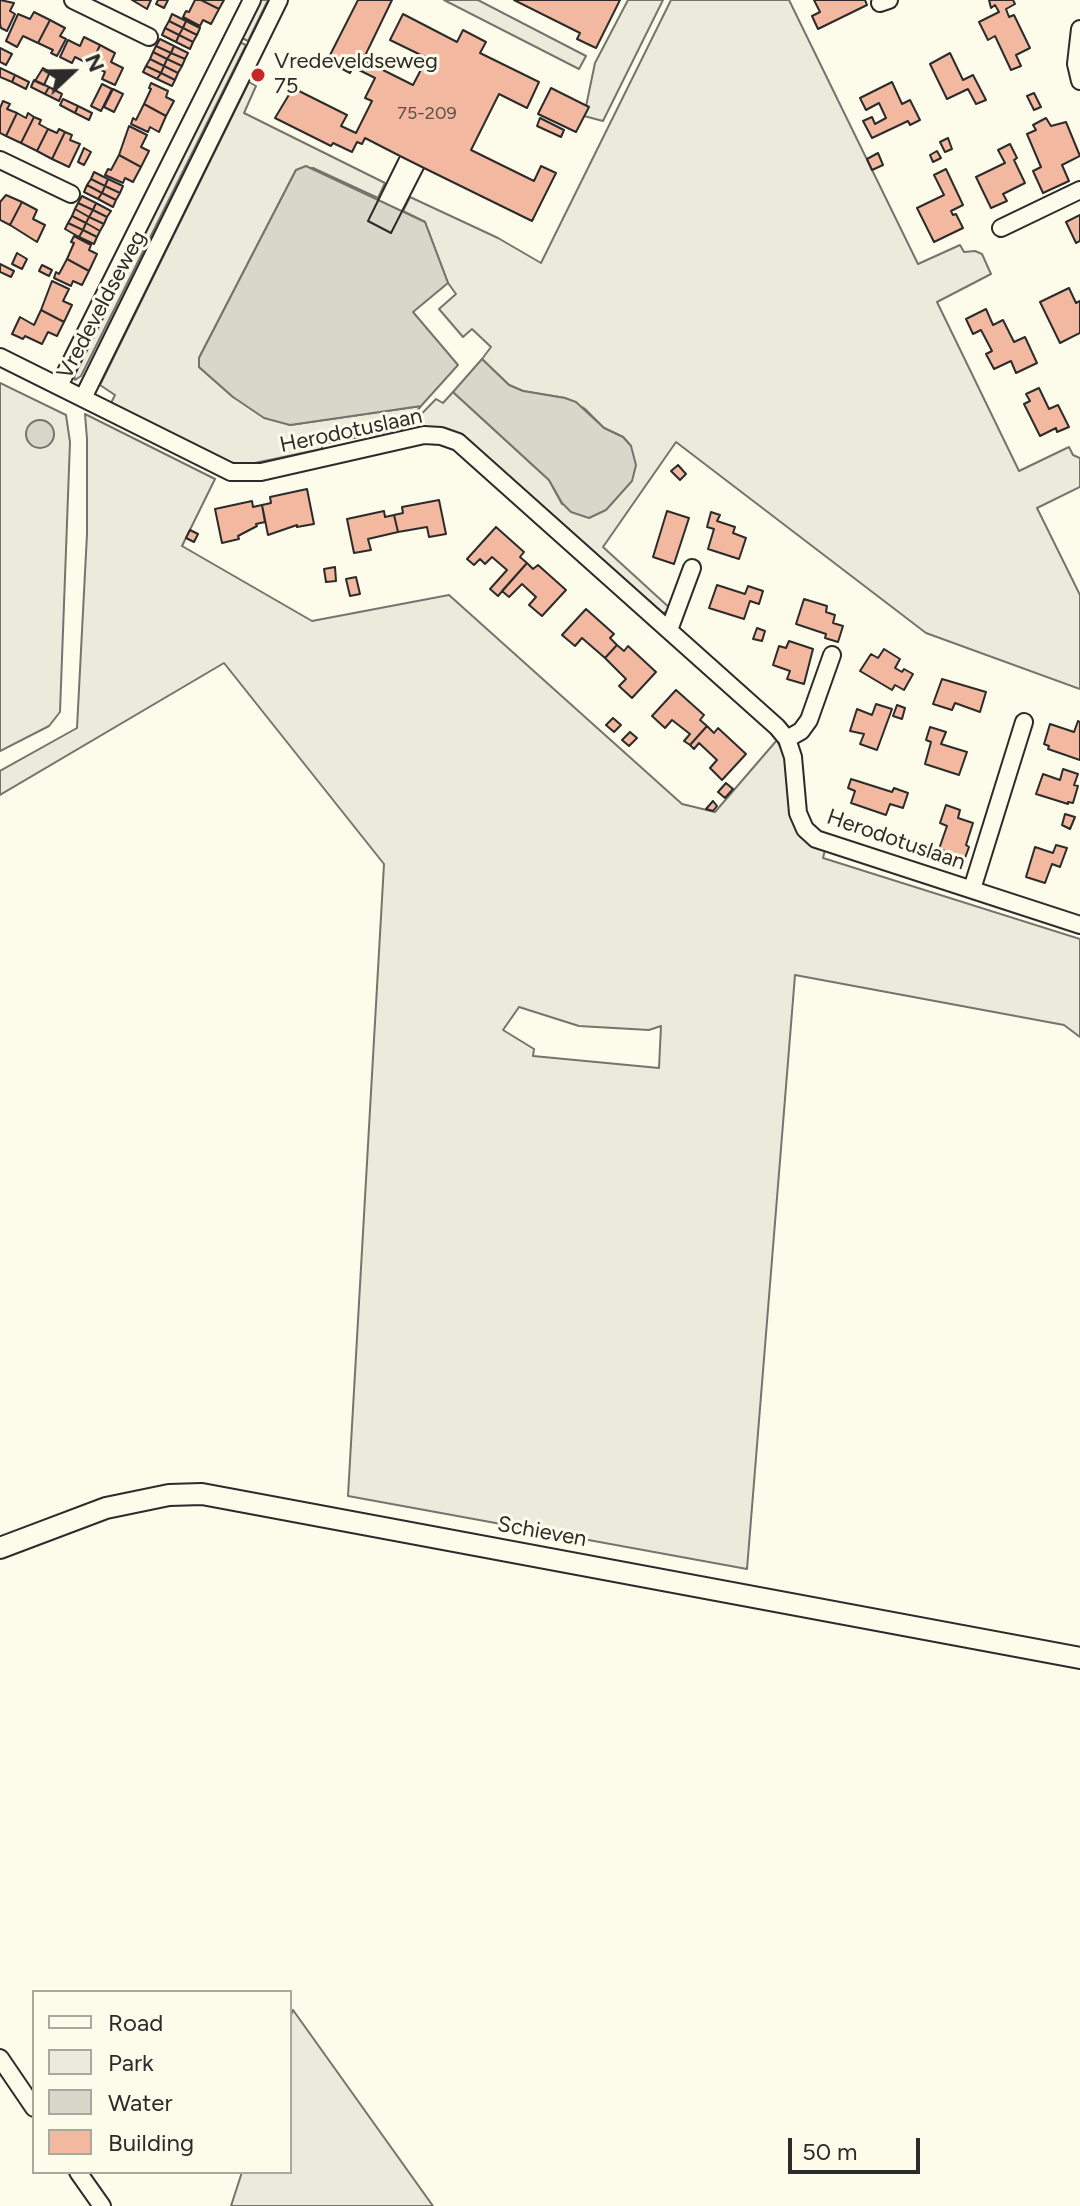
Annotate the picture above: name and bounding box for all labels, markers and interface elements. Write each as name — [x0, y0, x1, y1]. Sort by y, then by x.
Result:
north arrow — [32, 32, 112, 112]
place label: Vredeveldseweg 75 — [274, 49, 438, 100]
text: N — [79, 50, 110, 76]
marker: Vredeveldseweg 75 — [249, 66, 267, 84]
house number: 75-209 — [397, 103, 457, 125]
street label: Vredeveldseweg — [52, 226, 152, 384]
street label: Herodotuslaan — [277, 403, 425, 459]
street label: Herodotuslaan — [823, 804, 969, 876]
street label: Schieven — [495, 1511, 589, 1553]
legend — [32, 1990, 292, 2174]
text: Road — [108, 2008, 163, 2037]
text: Park — [108, 2048, 154, 2077]
text: Water — [108, 2088, 173, 2117]
scale bar — [792, 2122, 924, 2172]
text: Building — [108, 2128, 194, 2157]
text: 50 m — [802, 2137, 858, 2166]

